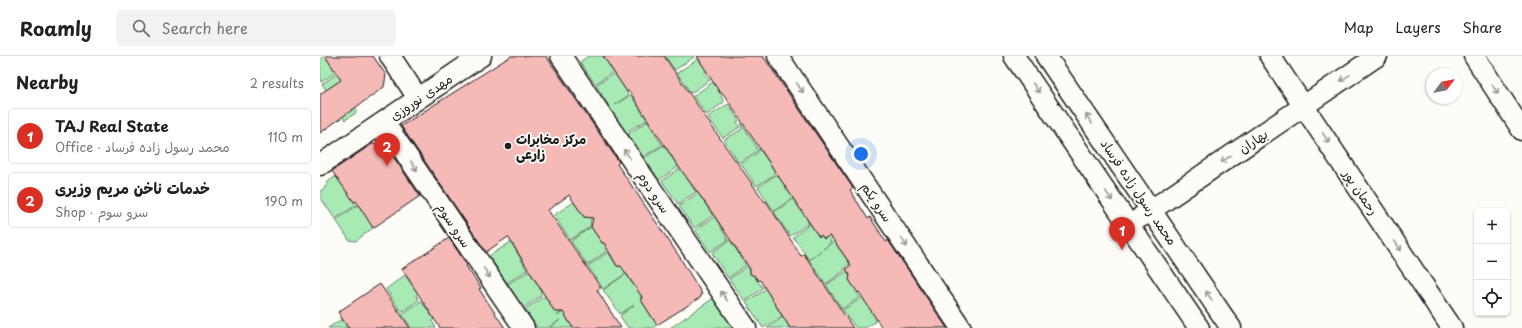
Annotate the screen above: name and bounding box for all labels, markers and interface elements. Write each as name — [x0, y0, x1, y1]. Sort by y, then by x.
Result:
search box — [116, 10, 396, 46]
text: Roamly — [20, 14, 92, 42]
text: Search here — [162, 16, 248, 39]
icon: search — [130, 17, 152, 39]
text: Map — [1344, 17, 1374, 38]
text: Layers — [1396, 17, 1441, 38]
text: Share — [1463, 17, 1502, 38]
north arrow — [1426, 68, 1462, 104]
text: Nearby — [16, 69, 78, 95]
street label: مهدی نوروزی — [386, 69, 456, 125]
text: 2 results — [250, 73, 304, 92]
one-way arrow — [1340, 74, 1351, 82]
one-way arrow — [796, 82, 804, 93]
one-way arrow — [1032, 82, 1040, 93]
one-way arrow — [1491, 83, 1499, 94]
text: TAJ Real State — [55, 114, 169, 137]
one-way arrow — [1085, 114, 1093, 125]
street label: بهاران — [1234, 124, 1271, 157]
text: 1 — [27, 127, 33, 146]
text: 110 m — [268, 127, 303, 146]
place label: مرکز مخابرات زارعی — [516, 129, 586, 163]
one-way arrow — [1322, 132, 1330, 143]
pin: 2 — [374, 133, 400, 166]
street label: محمد رسول زاده فرساد — [1097, 135, 1182, 249]
text: Office · محمد رسول زاده فرساد — [55, 137, 230, 156]
marker: مرکز مخابرات زارعی — [503, 141, 513, 151]
your location — [851, 144, 871, 164]
one-way arrow — [623, 148, 631, 159]
one-way arrow — [1221, 155, 1232, 163]
one-way arrow — [410, 160, 418, 171]
street label: رحمان پور — [1339, 164, 1384, 218]
street label: سرو دوم — [632, 167, 675, 218]
text: خدمات ناخن مریم وزیری — [55, 176, 210, 199]
street label: سرو یکم — [856, 178, 898, 226]
one-way arrow — [1105, 190, 1113, 201]
text: 2 — [25, 191, 35, 210]
text: 190 m — [264, 191, 303, 210]
street label: سرو سوم — [431, 198, 476, 252]
text: Shop · سرو سوم — [55, 202, 148, 221]
map controls — [1474, 208, 1510, 316]
button: + — [1474, 208, 1510, 244]
pin: 1 — [1109, 217, 1135, 250]
one-way arrow — [900, 236, 908, 247]
one-way arrow — [1394, 241, 1402, 252]
button: − — [1474, 244, 1510, 280]
one-way arrow — [483, 267, 491, 279]
button: locate — [1474, 280, 1510, 316]
one-way arrow — [1205, 290, 1213, 302]
one-way arrow — [720, 291, 728, 302]

